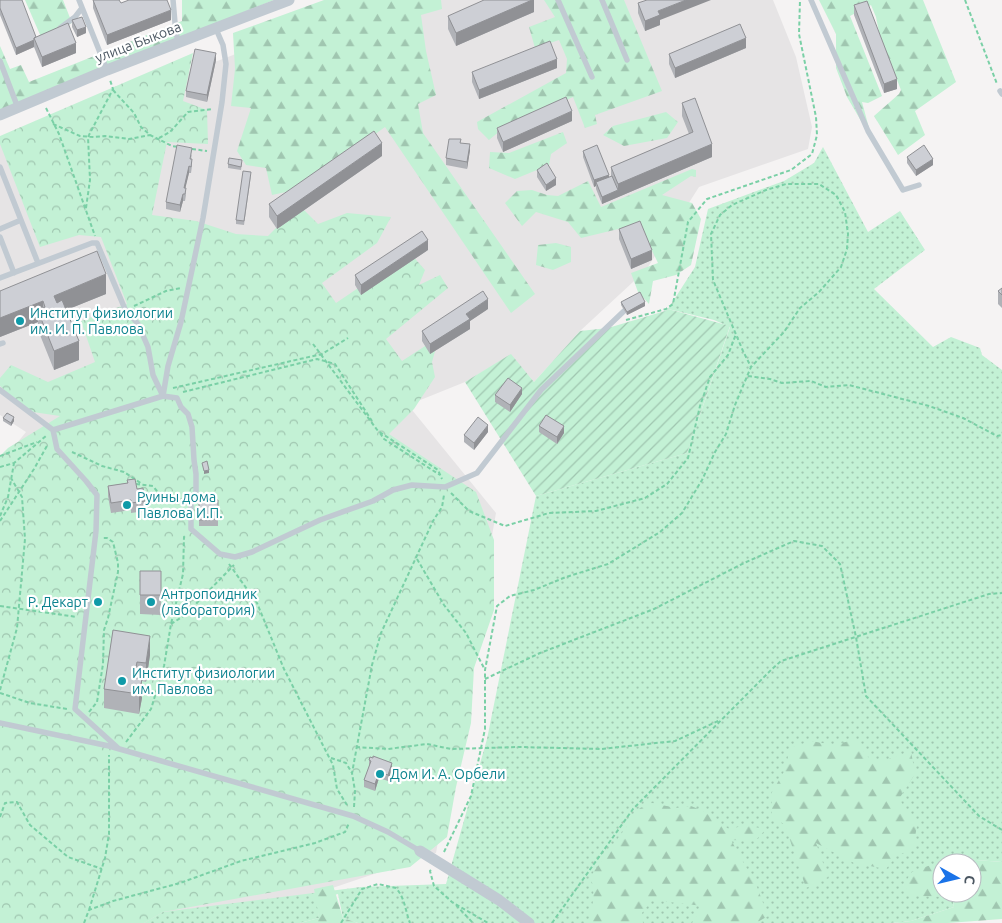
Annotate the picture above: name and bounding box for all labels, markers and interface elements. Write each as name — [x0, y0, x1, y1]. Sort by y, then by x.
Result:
street label: улица Быкова — [93, 18, 183, 66]
place label: Институт физиологии им. И. П. Павлова — [30, 305, 173, 337]
marker: Институт физиологии им. И. П. Павлова — [14, 315, 26, 327]
place label: Руины дома Павлова И.П. — [137, 489, 223, 521]
marker: Руины дома Павлова И.П. — [121, 499, 133, 511]
place label: Антропоидник (лаборатория) — [161, 586, 257, 618]
place label: Р. Декарт — [28, 594, 88, 610]
marker: Р. Декарт — [92, 596, 104, 608]
marker: Антропоидник (лаборатория) — [145, 596, 157, 608]
place label: Институт физиологии им. Павлова — [132, 665, 275, 697]
marker: Институт физиологии им. Павлова — [116, 675, 128, 687]
place label: Дом И. А. Орбели — [390, 766, 506, 782]
marker: Дом И. А. Орбели — [374, 768, 386, 780]
north arrow — [932, 853, 982, 903]
text: С — [961, 874, 978, 885]

